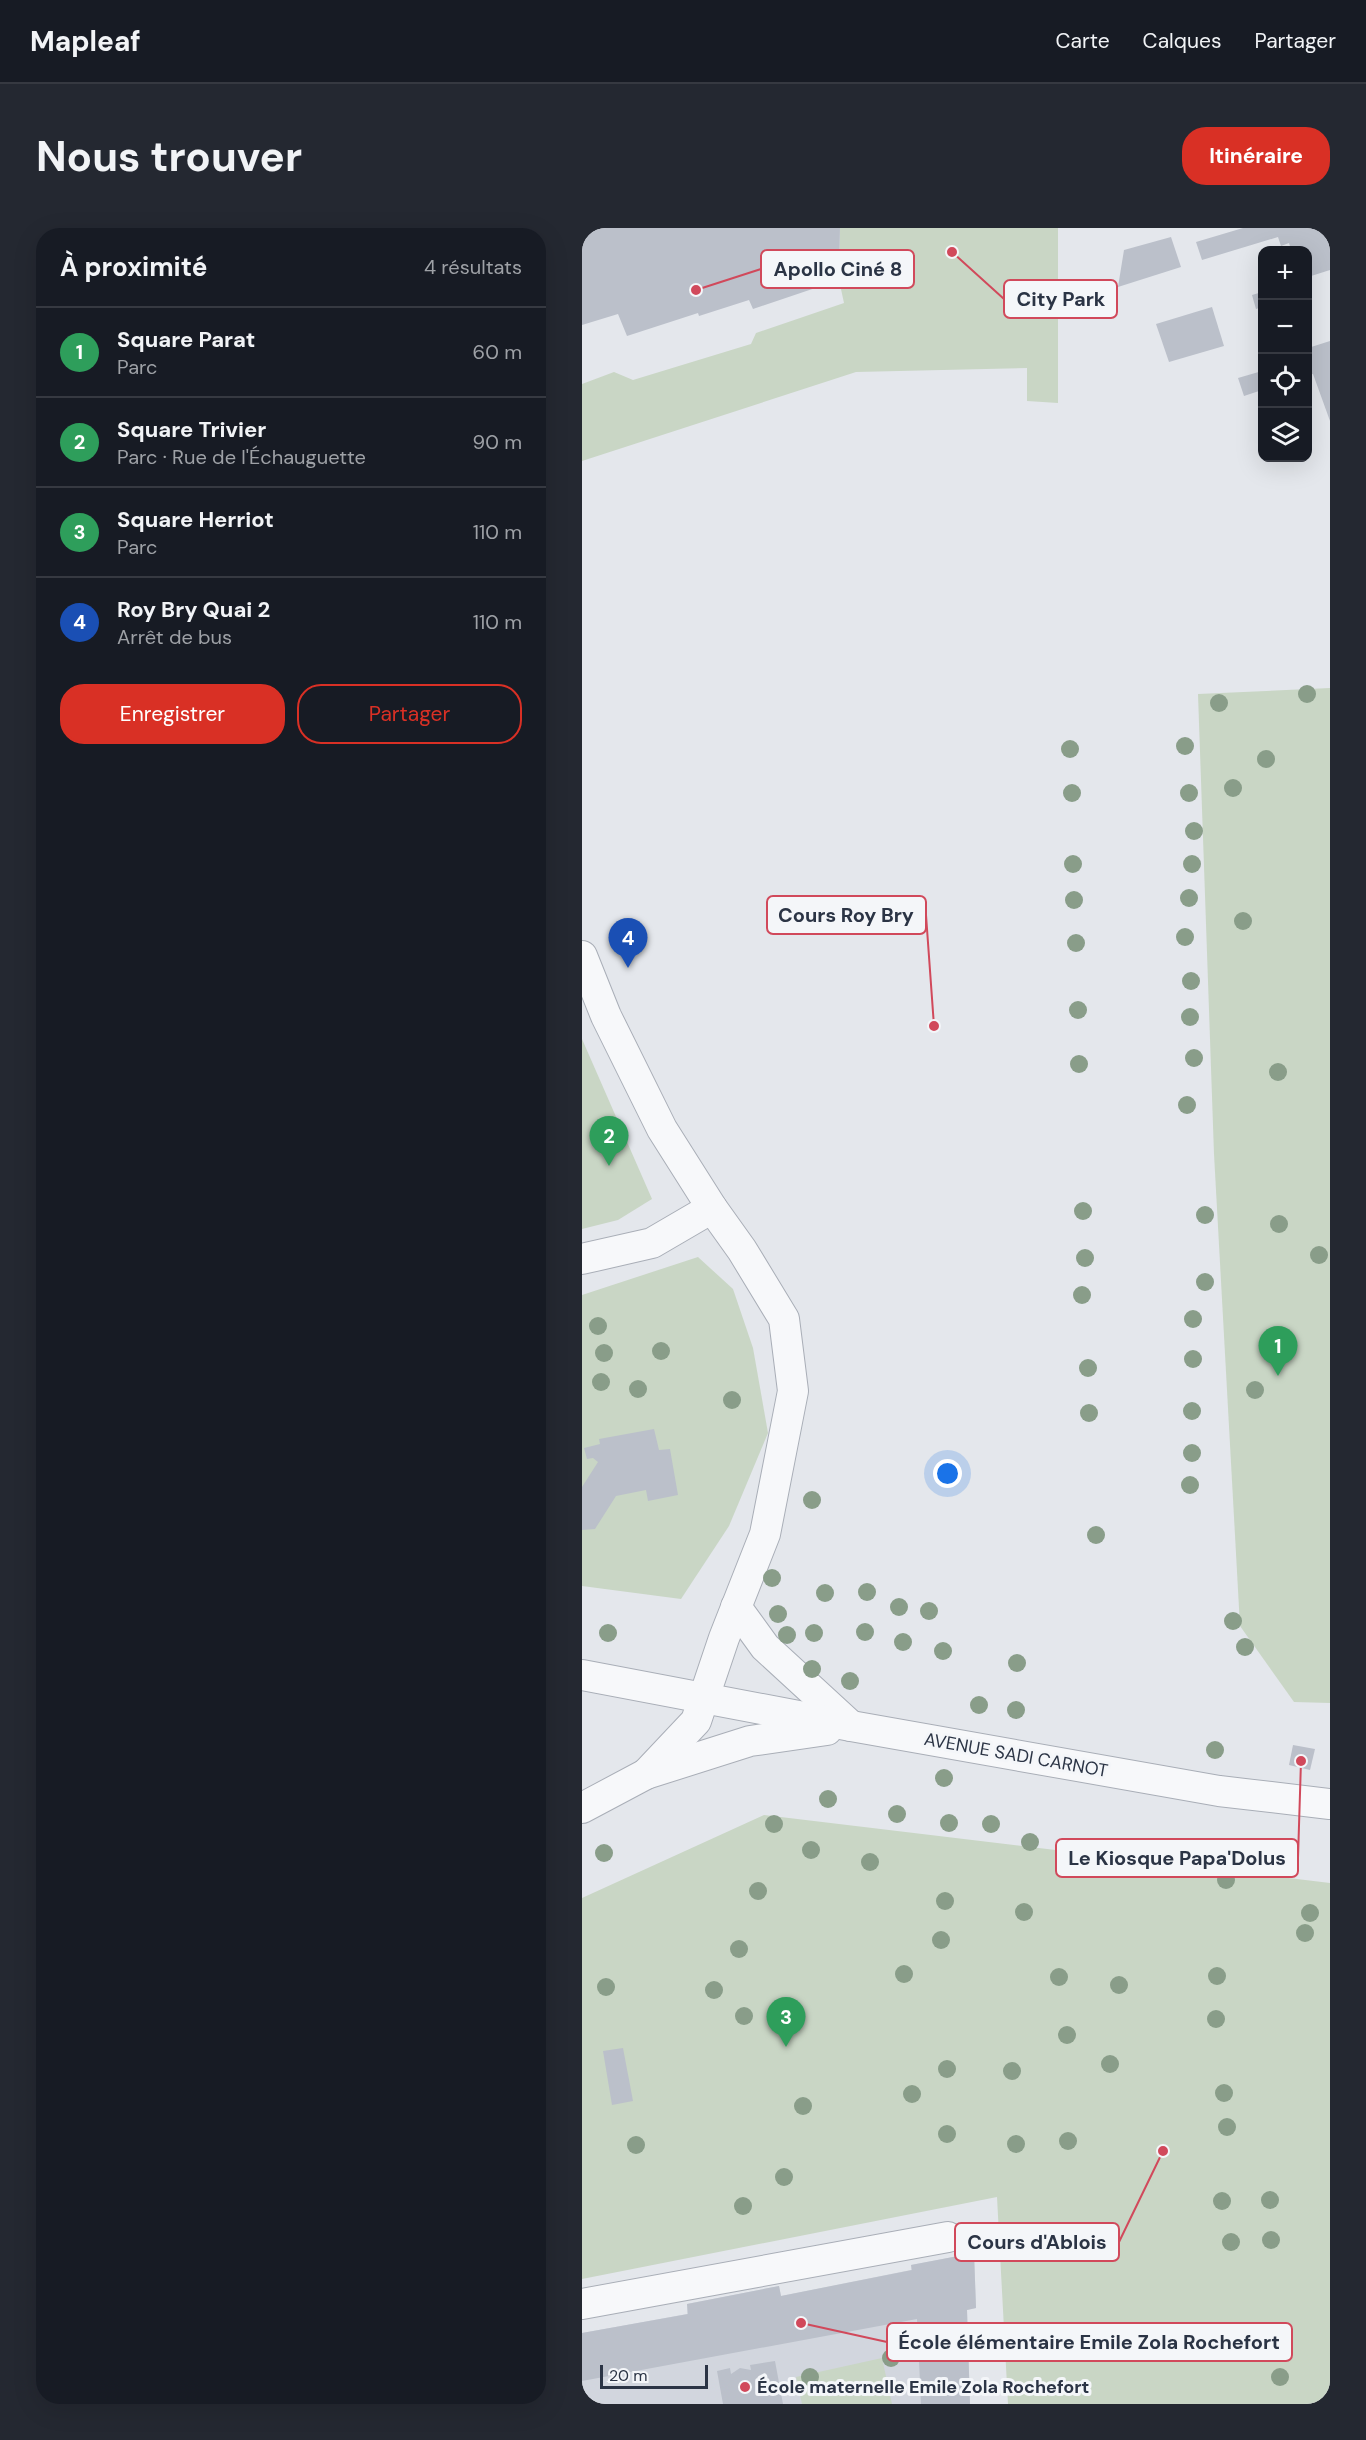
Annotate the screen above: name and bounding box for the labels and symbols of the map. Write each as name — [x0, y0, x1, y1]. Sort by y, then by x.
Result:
callout: Apollo Ciné 8 — [761, 250, 914, 288]
text: Apollo Ciné 8 — [773, 256, 903, 282]
callout: City Park — [1004, 280, 1117, 318]
text: City Park — [1017, 286, 1106, 312]
callout: Cours Roy Bry — [767, 896, 926, 934]
text: Cours Roy Bry — [778, 902, 914, 928]
pin: 4 — [608, 918, 648, 968]
pin: 2 — [590, 1116, 628, 1166]
pin: 1 — [1258, 1326, 1298, 1376]
your location — [933, 1459, 962, 1488]
street label: AVENUE SADI CARNOT — [922, 1727, 1110, 1783]
callout: Le Kiosque Papa'Dolus — [1056, 1839, 1298, 1877]
text: Le Kiosque Papa'Dolus — [1068, 1845, 1286, 1871]
pin: 3 — [766, 1998, 806, 2047]
callout: Cours d'Ablois — [955, 2223, 1119, 2261]
text: Cours d'Ablois — [967, 2229, 1107, 2255]
callout: École élémentaire Emile Zola Rochefort — [887, 2323, 1292, 2361]
text: École élémentaire Emile Zola Rochefort — [898, 2329, 1280, 2355]
scale bar — [600, 2362, 708, 2390]
place label: École maternelle Emile Zola Rochefort — [757, 2375, 1089, 2399]
marker: École maternelle Emile Zola Rochefort — [738, 2380, 752, 2394]

